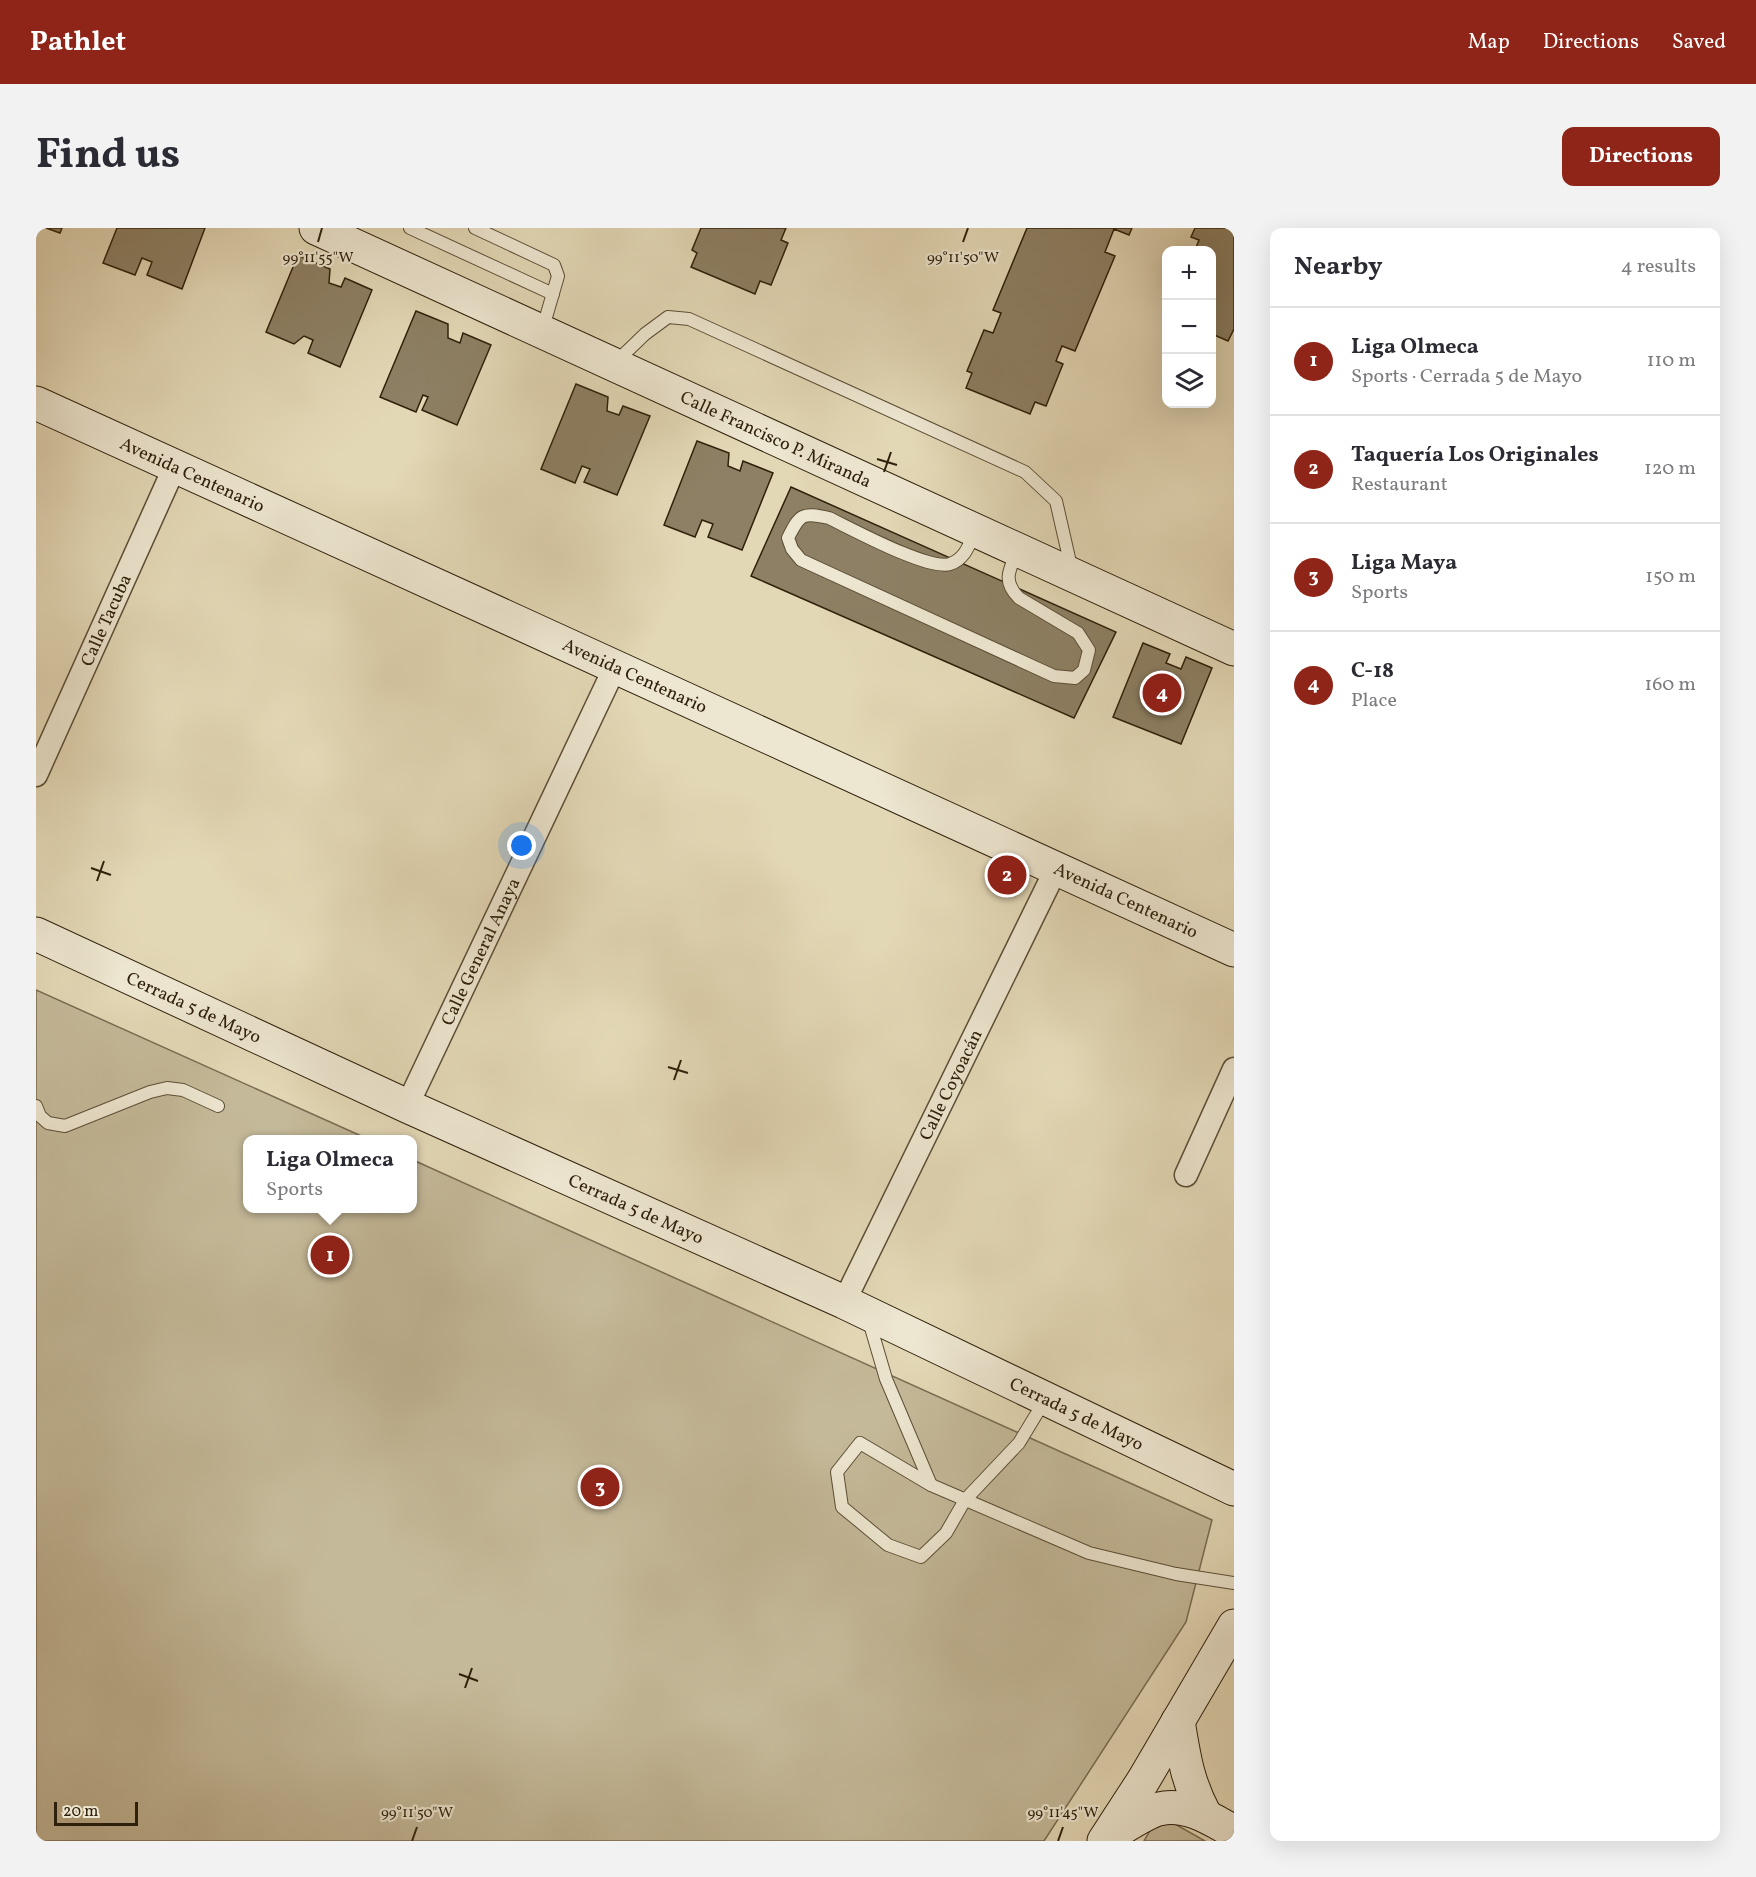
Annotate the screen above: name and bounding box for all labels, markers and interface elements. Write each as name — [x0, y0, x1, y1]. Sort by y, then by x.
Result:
text: Pathlet — [30, 23, 126, 62]
text: Map — [1468, 28, 1510, 57]
text: Directions — [1543, 28, 1639, 57]
text: Saved — [1672, 28, 1726, 57]
text: Find us — [36, 127, 180, 186]
button: Directions — [1562, 127, 1720, 186]
map controls — [1162, 246, 1216, 408]
button: + — [1162, 246, 1216, 300]
text: 99°11'55"W — [282, 248, 354, 269]
text: 99°11'50"W — [927, 248, 999, 269]
text: Nearby — [1294, 249, 1383, 285]
text: 4 results — [1621, 253, 1696, 281]
button: − — [1162, 300, 1216, 354]
text: Liga Olmeca — [1351, 332, 1479, 363]
text: 1 — [1309, 347, 1318, 375]
text: 110 m — [1647, 347, 1696, 375]
button: layers — [1162, 354, 1216, 408]
text: Sports · Cerrada 5 de Mayo — [1351, 363, 1582, 391]
street label: Calle Francisco P. Miranda — [676, 386, 875, 495]
street label: Avenida Centenario — [115, 432, 268, 520]
text: Taquería Los Originales — [1351, 440, 1599, 471]
text: 2 — [1308, 455, 1319, 483]
text: 120 m — [1644, 455, 1696, 483]
text: Restaurant — [1351, 471, 1448, 499]
text: Liga Maya — [1351, 548, 1457, 579]
text: 3 — [1308, 563, 1319, 591]
text: 150 m — [1645, 563, 1696, 591]
street label: Calle Tacuba — [75, 570, 139, 671]
text: Sports — [1351, 579, 1408, 607]
street label: Avenida Centenario — [558, 633, 711, 721]
text: C-18 — [1351, 656, 1394, 687]
pin: 4 — [1142, 670, 1182, 716]
text: 4 — [1307, 671, 1320, 699]
text: 160 m — [1644, 671, 1696, 699]
text: Place — [1351, 687, 1397, 715]
your location — [507, 831, 536, 860]
pin: 2 — [988, 852, 1026, 898]
street label: Avenida Centenario — [1049, 857, 1202, 946]
street label: Calle General Anaya — [436, 874, 527, 1030]
street label: Cerrada 5 de Mayo — [122, 966, 265, 1051]
street label: Calle Coyoacán — [914, 1025, 990, 1145]
popup — [243, 1135, 417, 1213]
text: Liga Olmeca — [266, 1145, 394, 1176]
street label: Cerrada 5 de Mayo — [564, 1169, 707, 1251]
text: Sports — [266, 1176, 323, 1204]
pin: 1 — [310, 1232, 350, 1278]
street label: Cerrada 5 de Mayo — [1005, 1372, 1147, 1458]
pin: 3 — [580, 1464, 620, 1510]
scale bar — [54, 1799, 138, 1826]
text: 20 m — [63, 1801, 98, 1823]
text: 99°11'50"W — [381, 1803, 453, 1824]
text: 99°11'45"W — [1027, 1803, 1099, 1824]

